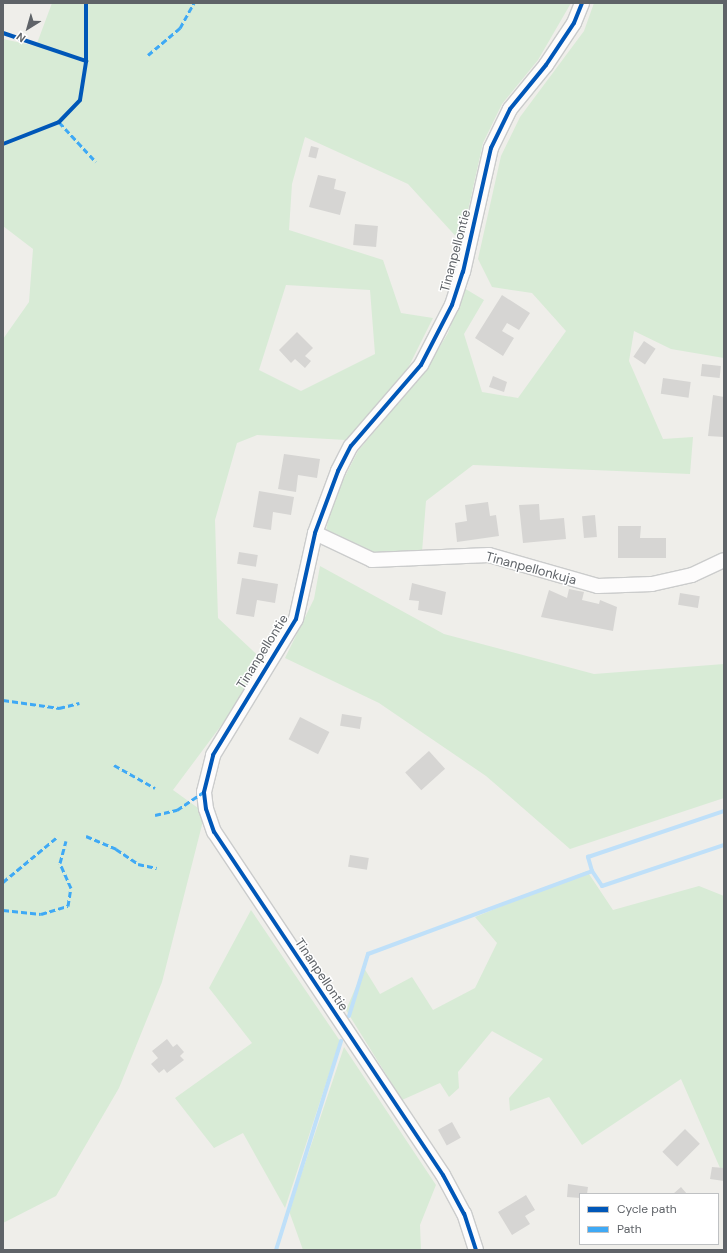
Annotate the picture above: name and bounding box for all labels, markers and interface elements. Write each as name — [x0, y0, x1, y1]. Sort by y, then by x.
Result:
north arrow — [8, 8, 48, 48]
text: N — [13, 30, 28, 46]
street label: Tinanpellontie — [438, 208, 474, 294]
street label: Tinanpellonkuja — [484, 549, 578, 589]
street label: Tinanpellontie — [234, 612, 292, 692]
street label: Tinanpellontie — [291, 936, 351, 1014]
legend — [579, 1193, 719, 1245]
text: Cycle path — [617, 1201, 677, 1217]
text: Path — [617, 1221, 642, 1237]

